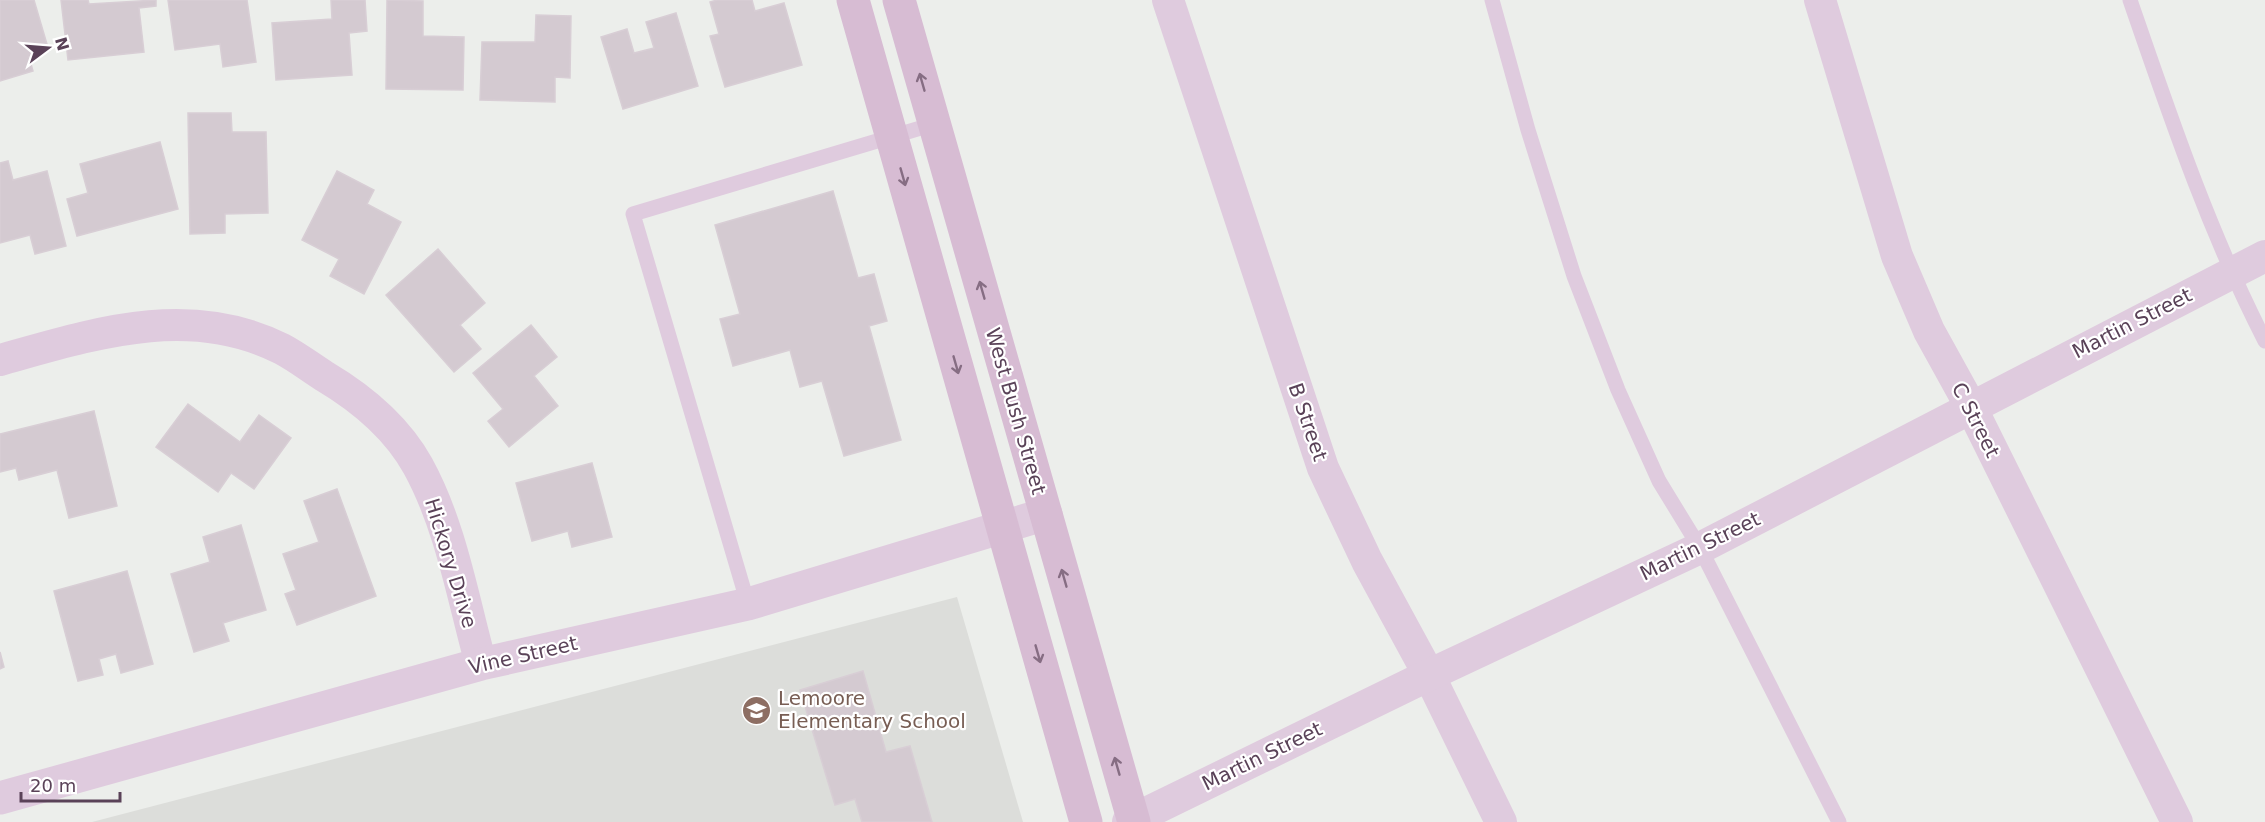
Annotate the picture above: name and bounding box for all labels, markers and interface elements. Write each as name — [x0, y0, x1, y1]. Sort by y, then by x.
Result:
north arrow — [18, 18, 78, 78]
text: N — [51, 35, 73, 53]
one-way arrow — [916, 73, 928, 92]
one-way arrow — [898, 168, 909, 187]
one-way arrow — [976, 281, 987, 300]
street label: Martin Street — [2068, 283, 2196, 363]
street label: West Bush Street — [981, 325, 1051, 497]
one-way arrow — [951, 355, 963, 374]
street label: C Street — [1947, 378, 2005, 462]
street label: B Street — [1283, 380, 1333, 464]
street label: Hickory Drive — [420, 495, 482, 631]
street label: Martin Street — [1636, 506, 1764, 585]
one-way arrow — [1058, 569, 1069, 588]
street label: Vine Street — [466, 631, 580, 679]
one-way arrow — [1033, 644, 1045, 663]
place label: Lemoore Elementary School — [778, 686, 966, 733]
school or university icon: Lemoore Elementary School — [741, 694, 773, 726]
street label: Martin Street — [1198, 716, 1326, 795]
one-way arrow — [1111, 757, 1123, 776]
scale bar — [21, 765, 120, 803]
text: 20 m — [30, 775, 76, 796]

